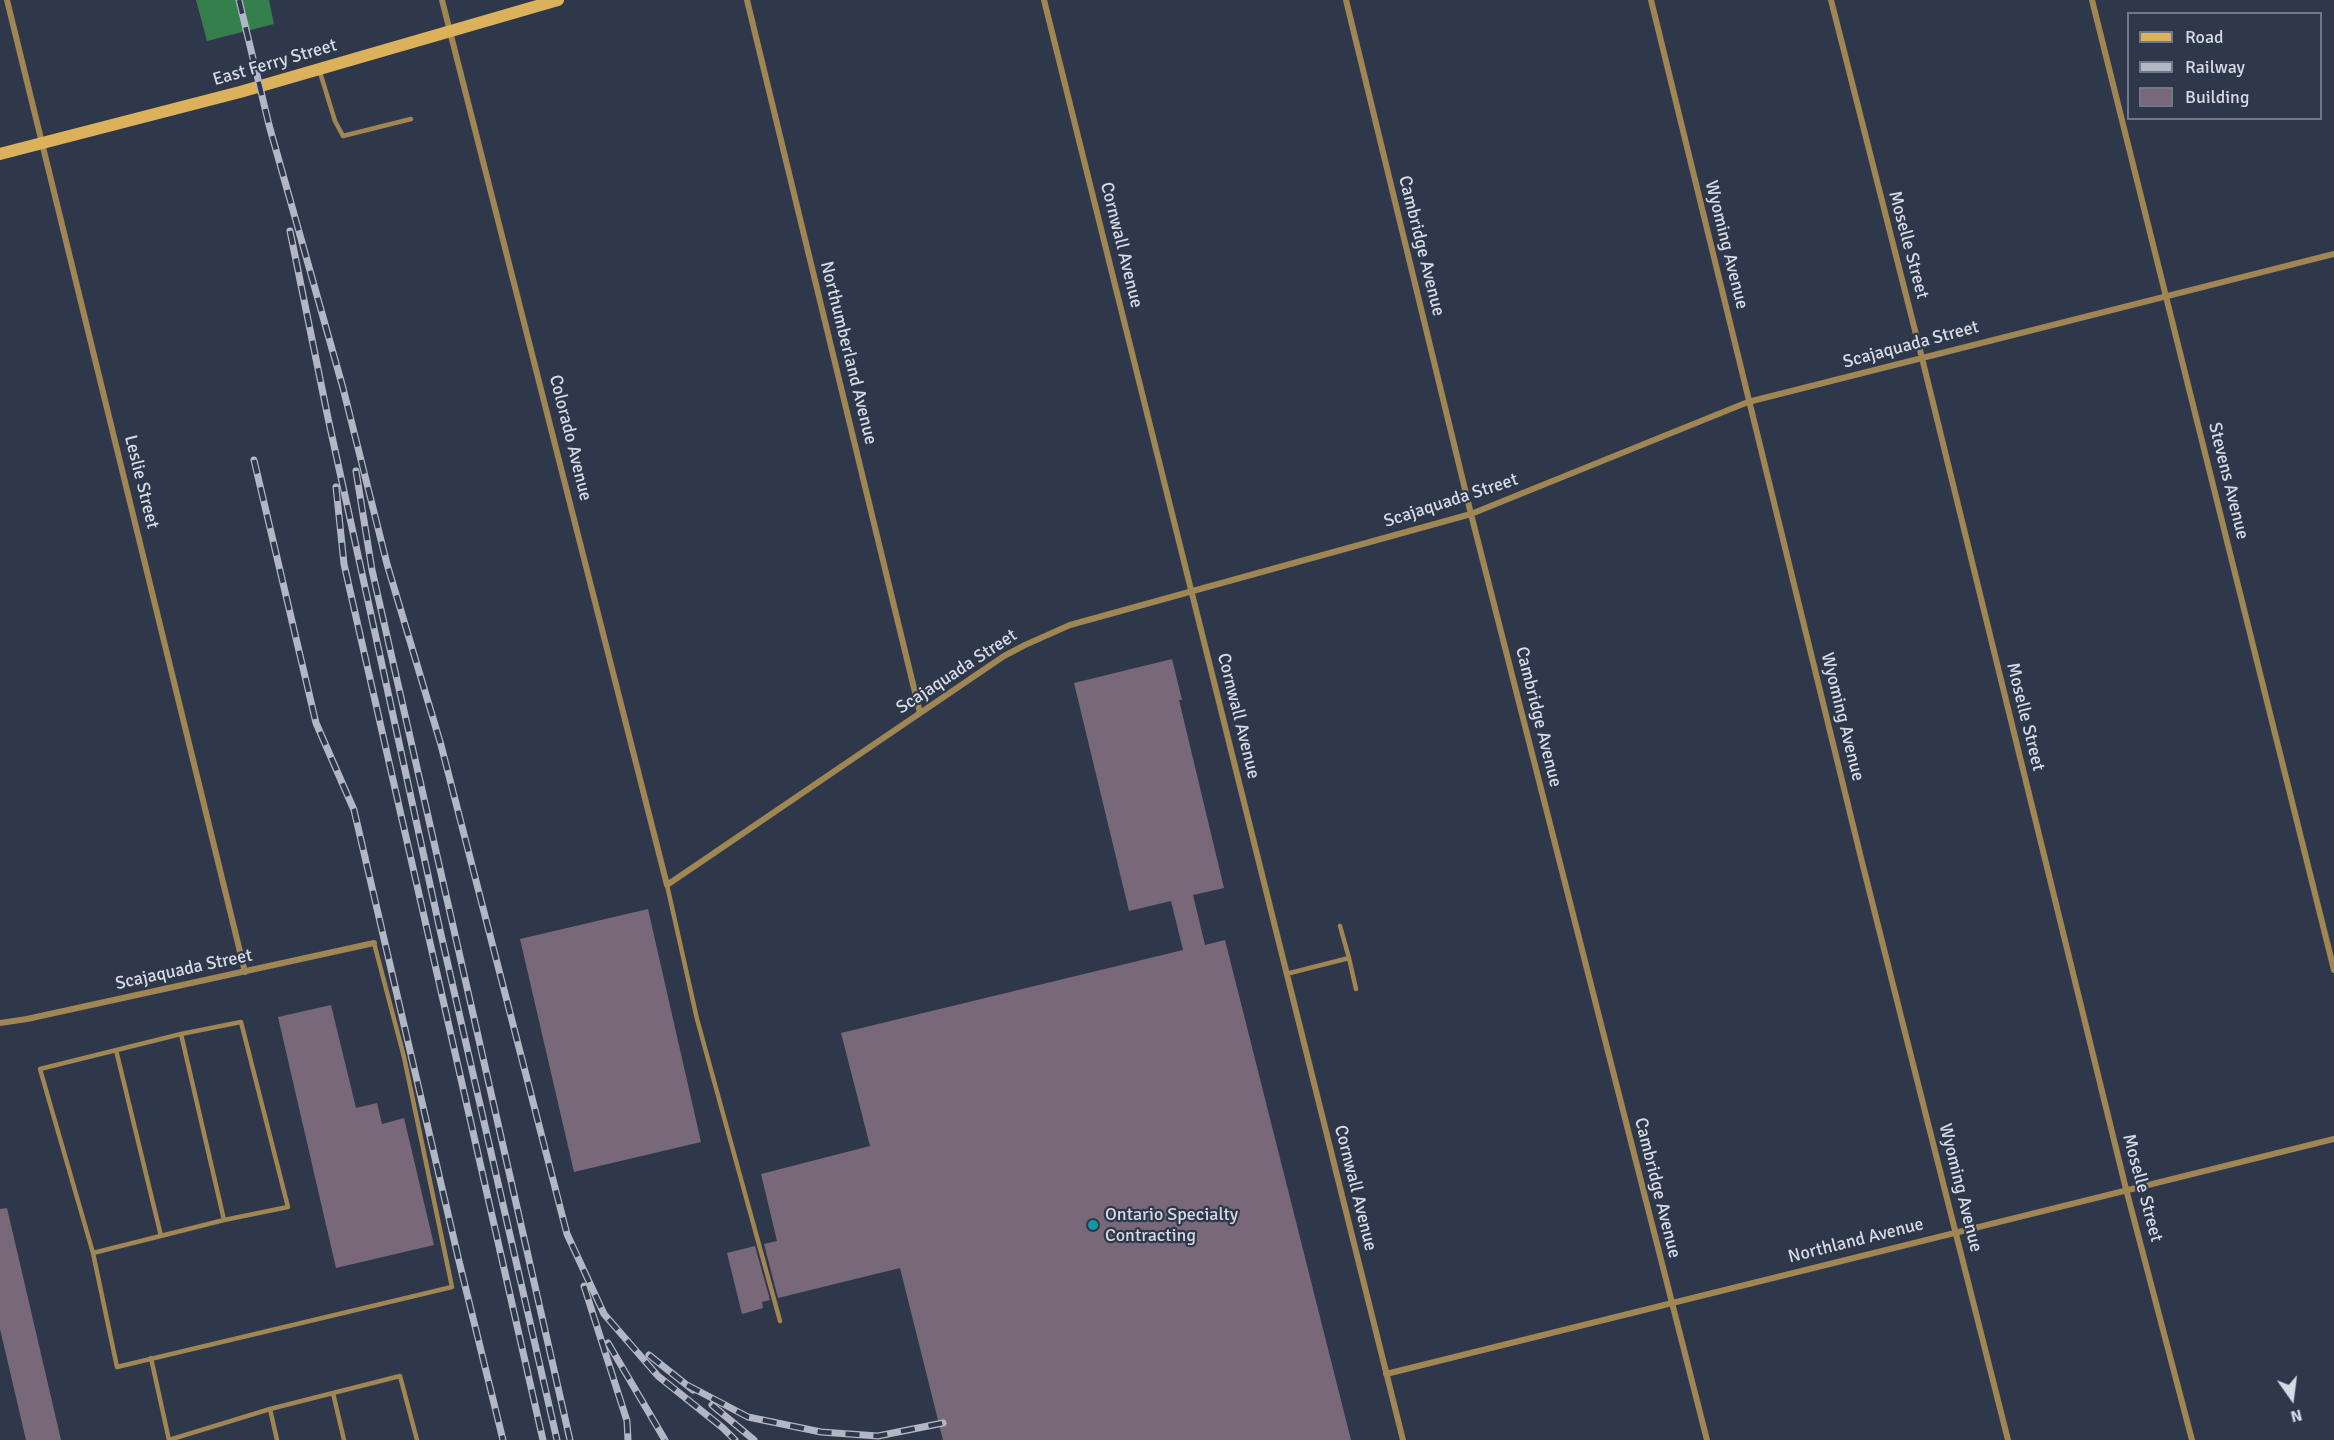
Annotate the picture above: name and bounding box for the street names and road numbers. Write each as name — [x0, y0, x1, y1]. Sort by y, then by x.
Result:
street label: East Ferry Street — [210, 35, 340, 91]
street label: Cambridge Avenue — [1393, 174, 1449, 318]
street label: Wyoming Avenue — [1700, 179, 1752, 311]
street label: Cornwall Avenue — [1095, 180, 1147, 310]
street label: Moselle Street — [1883, 189, 1933, 301]
street label: Northumberland Avenue — [815, 259, 881, 447]
street label: Scajaquada Street — [1841, 316, 1981, 374]
street label: Colorado Avenue — [544, 373, 596, 503]
street label: Stevens Avenue — [2203, 420, 2253, 542]
street label: Leslie Street — [119, 433, 163, 531]
street label: Scajaquada Street — [1381, 469, 1521, 533]
street label: Scajaquada Street — [893, 625, 1021, 719]
street label: Cambridge Avenue — [1510, 645, 1566, 789]
street label: Cornwall Avenue — [1212, 651, 1264, 781]
street label: Wyoming Avenue — [1816, 651, 1868, 783]
street label: Moselle Street — [2001, 661, 2049, 773]
street label: Scajaquada Street — [113, 945, 255, 995]
street label: Cambridge Avenue — [1629, 1116, 1685, 1260]
street label: Wyoming Avenue — [1934, 1122, 1986, 1254]
street label: Cornwall Avenue — [1329, 1123, 1381, 1253]
street label: Moselle Street — [2117, 1132, 2167, 1244]
street label: Northland Avenue — [1786, 1214, 1926, 1268]

